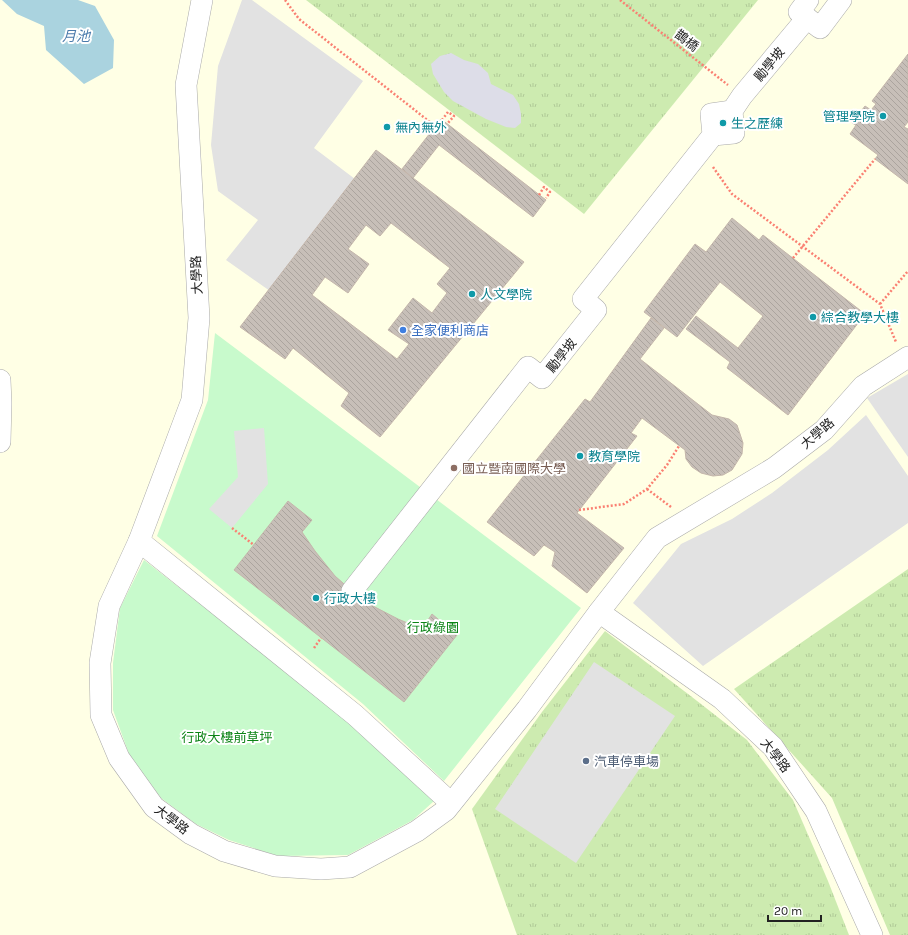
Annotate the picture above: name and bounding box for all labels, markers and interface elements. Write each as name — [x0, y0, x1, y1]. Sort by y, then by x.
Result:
street label: 鵲橋 — [672, 26, 702, 54]
water label: 月池 — [62, 28, 92, 45]
street label: 勵學坡 — [751, 44, 787, 84]
place label: 管理學院 — [823, 109, 875, 124]
marker: 管理學院 — [878, 111, 888, 121]
place label: 生之歷練 — [731, 116, 783, 131]
marker: 生之歷練 — [718, 118, 728, 128]
place label: 無內無外 — [395, 120, 447, 135]
marker: 無內無外 — [382, 122, 392, 132]
street label: 大學路 — [188, 255, 205, 295]
place label: 人文學院 — [480, 287, 532, 302]
marker: 人文學院 — [467, 289, 477, 299]
place label: 綜合教學大樓 — [821, 310, 899, 325]
marker: 綜合教學大樓 — [808, 312, 818, 322]
place label: 全家便利商店 — [411, 323, 489, 338]
marker: 全家便利商店 — [398, 325, 408, 335]
street label: 勵學坡 — [543, 335, 579, 375]
street label: 大學路 — [798, 415, 837, 452]
place label: 教育學院 — [588, 449, 640, 464]
marker: 教育學院 — [575, 451, 585, 461]
place label: 國立暨南國際大學 — [462, 461, 566, 476]
marker: 國立暨南國際大學 — [449, 463, 459, 473]
place label: 行政大樓 — [324, 591, 376, 606]
marker: 行政大樓 — [311, 593, 321, 603]
park label: 行政綠園 — [407, 620, 459, 635]
park label: 行政大樓前草坪 — [181, 730, 273, 745]
street label: 大學路 — [758, 735, 794, 775]
place label: 汽車停車場 — [594, 754, 659, 769]
marker: 汽車停車場 — [581, 756, 591, 766]
street label: 大學路 — [152, 802, 192, 837]
scale bar — [768, 897, 821, 923]
text: 20 m — [774, 904, 802, 918]

